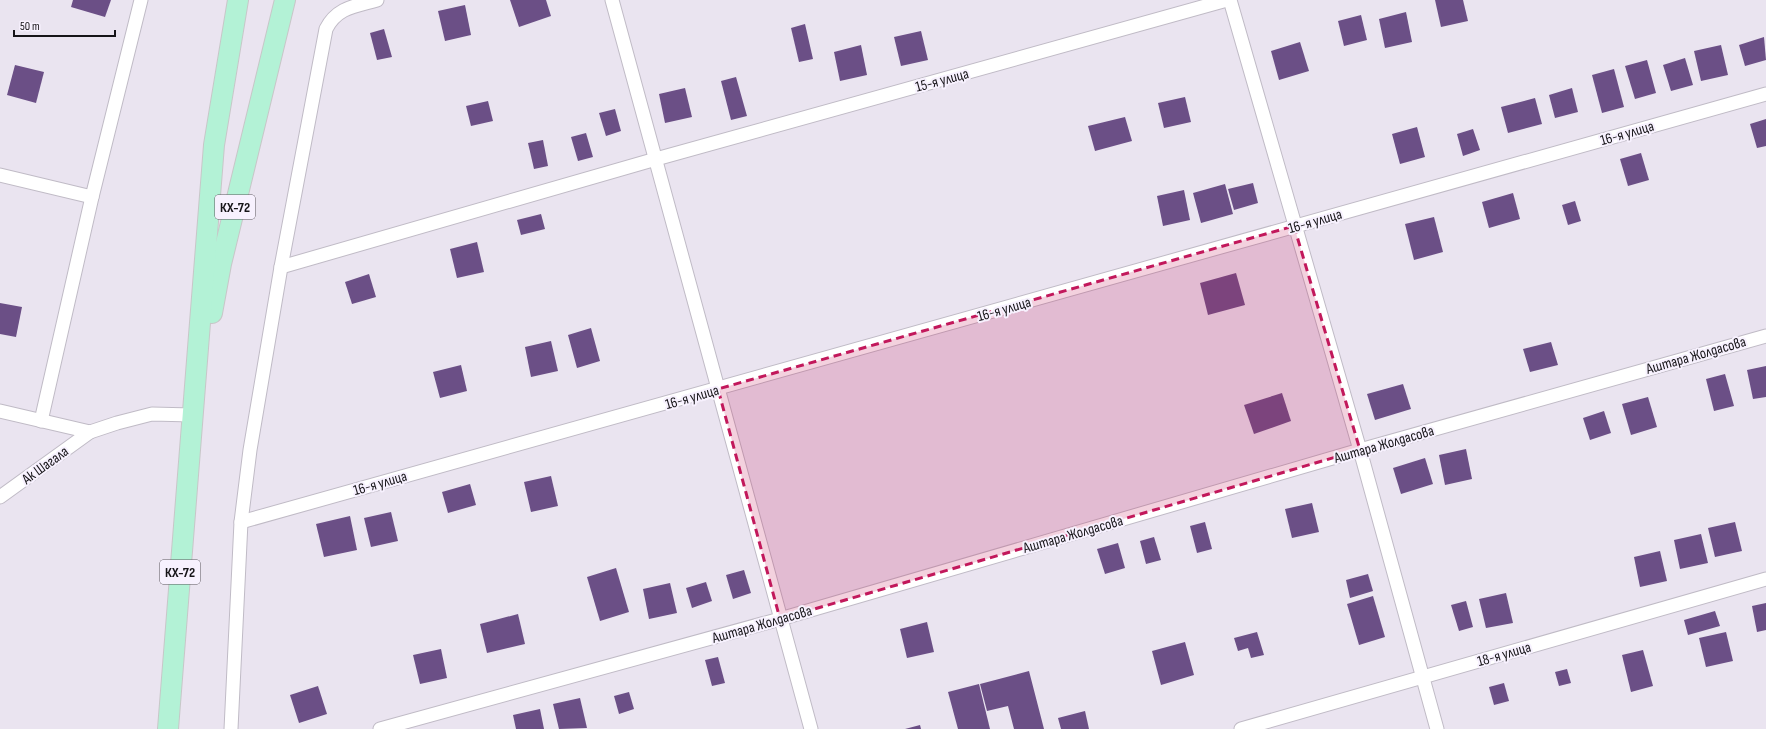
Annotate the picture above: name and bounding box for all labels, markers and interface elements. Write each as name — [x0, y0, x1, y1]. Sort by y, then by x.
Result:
scale bar — [14, 12, 115, 38]
text: 50 m — [20, 19, 40, 34]
street label: 15-я улица — [913, 64, 971, 97]
street label: 16-я улица — [1598, 117, 1656, 150]
road number: КХ-72 — [215, 195, 255, 219]
street label: 16-я улица — [1286, 205, 1344, 238]
street label: 16-я улица — [975, 293, 1033, 326]
street label: Аштара Жолдасова — [1643, 332, 1748, 379]
street label: 16-я улица — [663, 381, 721, 414]
street label: Аштара Жолдасова — [1331, 421, 1436, 468]
street label: Ак Шагала — [17, 442, 73, 489]
street label: 16-я улица — [351, 467, 409, 500]
street label: Аштара Жолдасова — [1020, 511, 1125, 558]
road number: КХ-72 — [160, 560, 200, 584]
street label: Аштара Жолдасова — [709, 601, 814, 648]
street label: 18-я улица — [1475, 638, 1533, 671]

